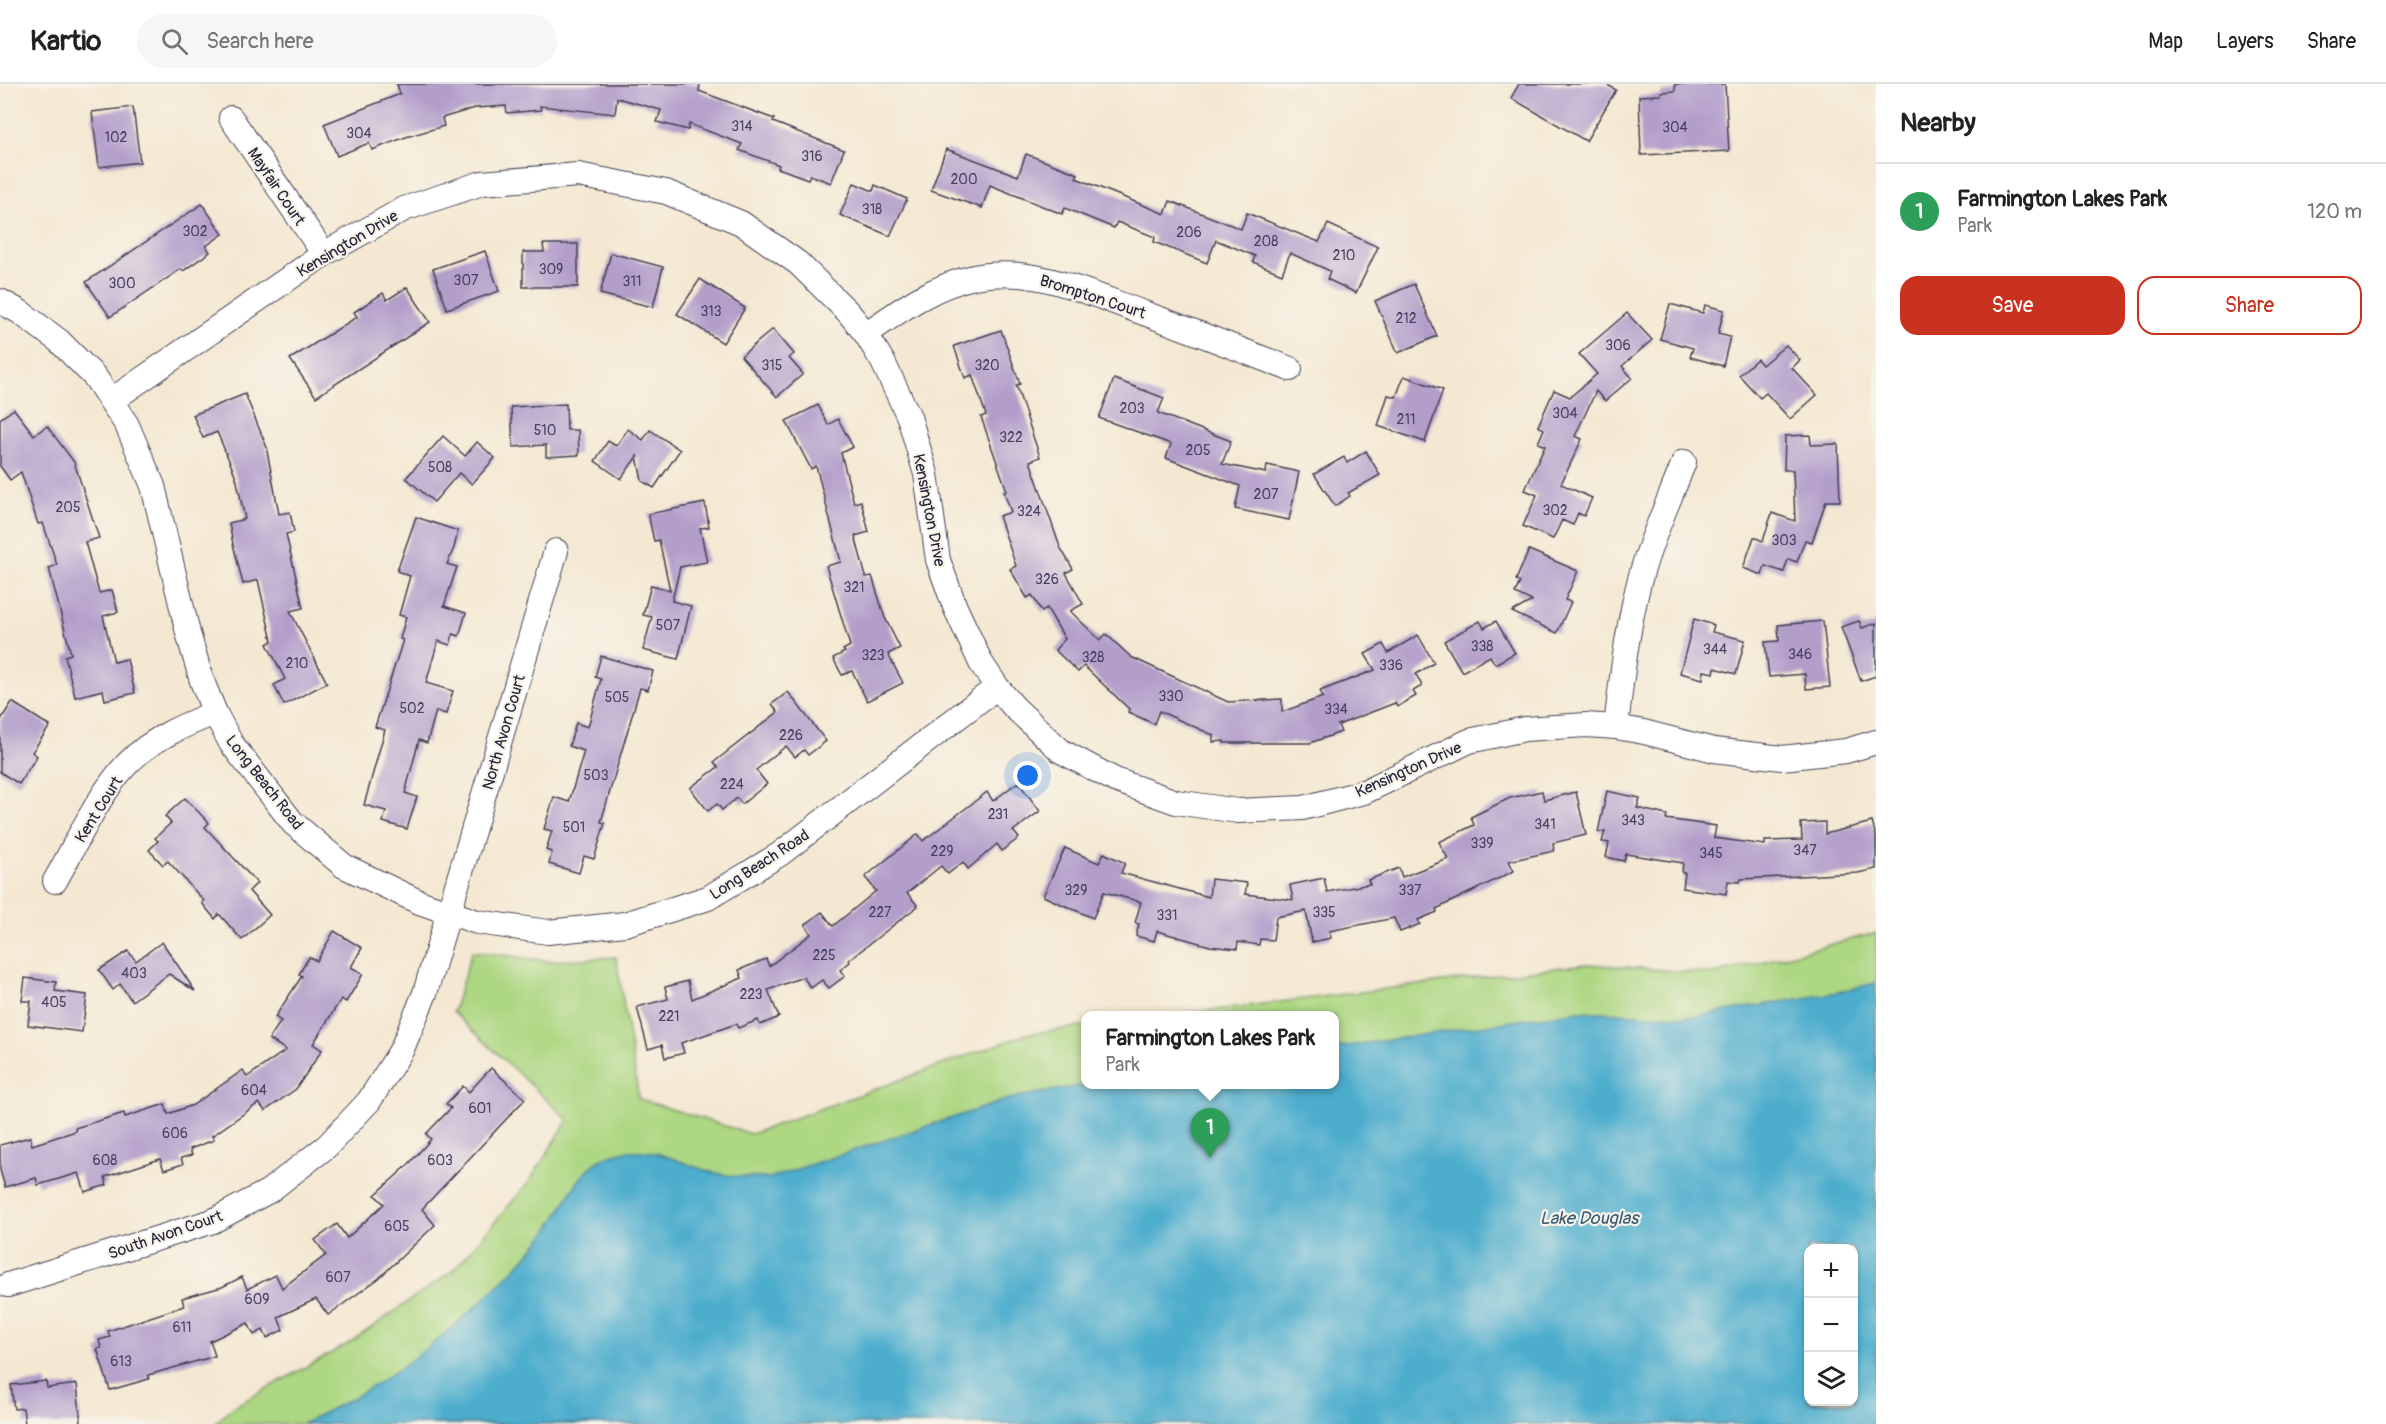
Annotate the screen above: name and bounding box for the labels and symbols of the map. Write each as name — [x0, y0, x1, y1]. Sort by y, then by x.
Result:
house number: 314 — [731, 118, 753, 135]
house number: 304 — [1662, 119, 1688, 136]
house number: 304 — [346, 125, 372, 142]
house number: 102 — [105, 129, 128, 146]
street label: Mayfair Court — [243, 144, 310, 230]
house number: 316 — [801, 148, 823, 165]
house number: 200 — [951, 171, 977, 188]
house number: 318 — [862, 201, 882, 218]
street label: Kensington Drive — [293, 206, 402, 282]
house number: 302 — [182, 223, 208, 240]
house number: 206 — [1176, 224, 1202, 241]
house number: 208 — [1254, 233, 1278, 250]
house number: 210 — [1333, 247, 1355, 264]
house number: 309 — [539, 261, 563, 278]
street label: Brompton Court — [1037, 270, 1149, 324]
house number: 307 — [454, 272, 479, 289]
house number: 311 — [623, 273, 641, 290]
house number: 300 — [109, 275, 135, 292]
house number: 313 — [700, 303, 722, 320]
house number: 212 — [1395, 310, 1417, 327]
house number: 306 — [1605, 337, 1631, 354]
house number: 315 — [762, 357, 782, 374]
house number: 320 — [974, 357, 1000, 374]
house number: 203 — [1119, 400, 1145, 417]
house number: 304 — [1552, 405, 1578, 422]
house number: 211 — [1397, 411, 1415, 428]
house number: 510 — [534, 422, 556, 439]
house number: 322 — [999, 429, 1023, 446]
house number: 205 — [1186, 442, 1210, 459]
street label: Kensington Drive — [908, 452, 950, 568]
house number: 508 — [428, 459, 452, 476]
house number: 207 — [1254, 486, 1279, 503]
house number: 205 — [56, 499, 80, 516]
house number: 302 — [1542, 502, 1568, 519]
house number: 324 — [1017, 503, 1041, 520]
house number: 303 — [1771, 532, 1797, 549]
house number: 326 — [1035, 571, 1059, 588]
house number: 321 — [843, 579, 865, 596]
house number: 507 — [656, 617, 681, 634]
house number: 338 — [1471, 638, 1493, 655]
house number: 344 — [1703, 641, 1727, 658]
house number: 346 — [1788, 646, 1812, 663]
house number: 323 — [861, 647, 885, 664]
house number: 328 — [1082, 649, 1104, 666]
house number: 210 — [286, 655, 308, 672]
house number: 336 — [1379, 657, 1403, 674]
street label: North Avon Court — [478, 672, 530, 792]
house number: 330 — [1158, 688, 1184, 705]
house number: 505 — [605, 689, 629, 706]
house number: 502 — [400, 700, 425, 717]
house number: 334 — [1324, 701, 1348, 718]
house number: 226 — [779, 727, 803, 744]
street label: Long Beach Road — [221, 731, 307, 834]
street label: Kensington Drive — [1352, 737, 1465, 802]
your location — [1013, 761, 1042, 790]
house number: 503 — [584, 767, 609, 784]
street label: Kent Court — [71, 772, 127, 847]
house number: 224 — [720, 776, 744, 793]
house number: 231 — [988, 806, 1008, 823]
house number: 343 — [1621, 812, 1645, 829]
house number: 341 — [1534, 816, 1556, 833]
house number: 501 — [563, 819, 585, 836]
street label: Long Beach Road — [706, 825, 813, 904]
house number: 339 — [1471, 835, 1493, 852]
house number: 347 — [1793, 842, 1817, 859]
house number: 229 — [931, 843, 953, 860]
house number: 345 — [1699, 845, 1723, 862]
house number: 329 — [1065, 882, 1087, 899]
house number: 337 — [1398, 882, 1422, 899]
house number: 227 — [868, 904, 892, 921]
house number: 335 — [1312, 904, 1336, 921]
house number: 331 — [1156, 907, 1178, 924]
house number: 225 — [812, 947, 836, 964]
house number: 403 — [121, 965, 147, 982]
house number: 223 — [739, 986, 763, 1003]
house number: 405 — [41, 994, 67, 1011]
house number: 221 — [658, 1008, 680, 1025]
house number: 604 — [241, 1082, 267, 1099]
house number: 601 — [468, 1100, 492, 1117]
pin: 1 — [1190, 1108, 1230, 1158]
house number: 606 — [162, 1125, 188, 1142]
house number: 608 — [93, 1152, 117, 1169]
house number: 603 — [427, 1152, 453, 1169]
street label: South Avon Court — [106, 1206, 226, 1264]
water label: Lake Douglas — [1540, 1207, 1640, 1230]
house number: 605 — [384, 1218, 410, 1235]
house number: 607 — [325, 1269, 351, 1286]
house number: 609 — [245, 1291, 269, 1308]
house number: 611 — [172, 1319, 192, 1336]
house number: 613 — [110, 1353, 132, 1370]

